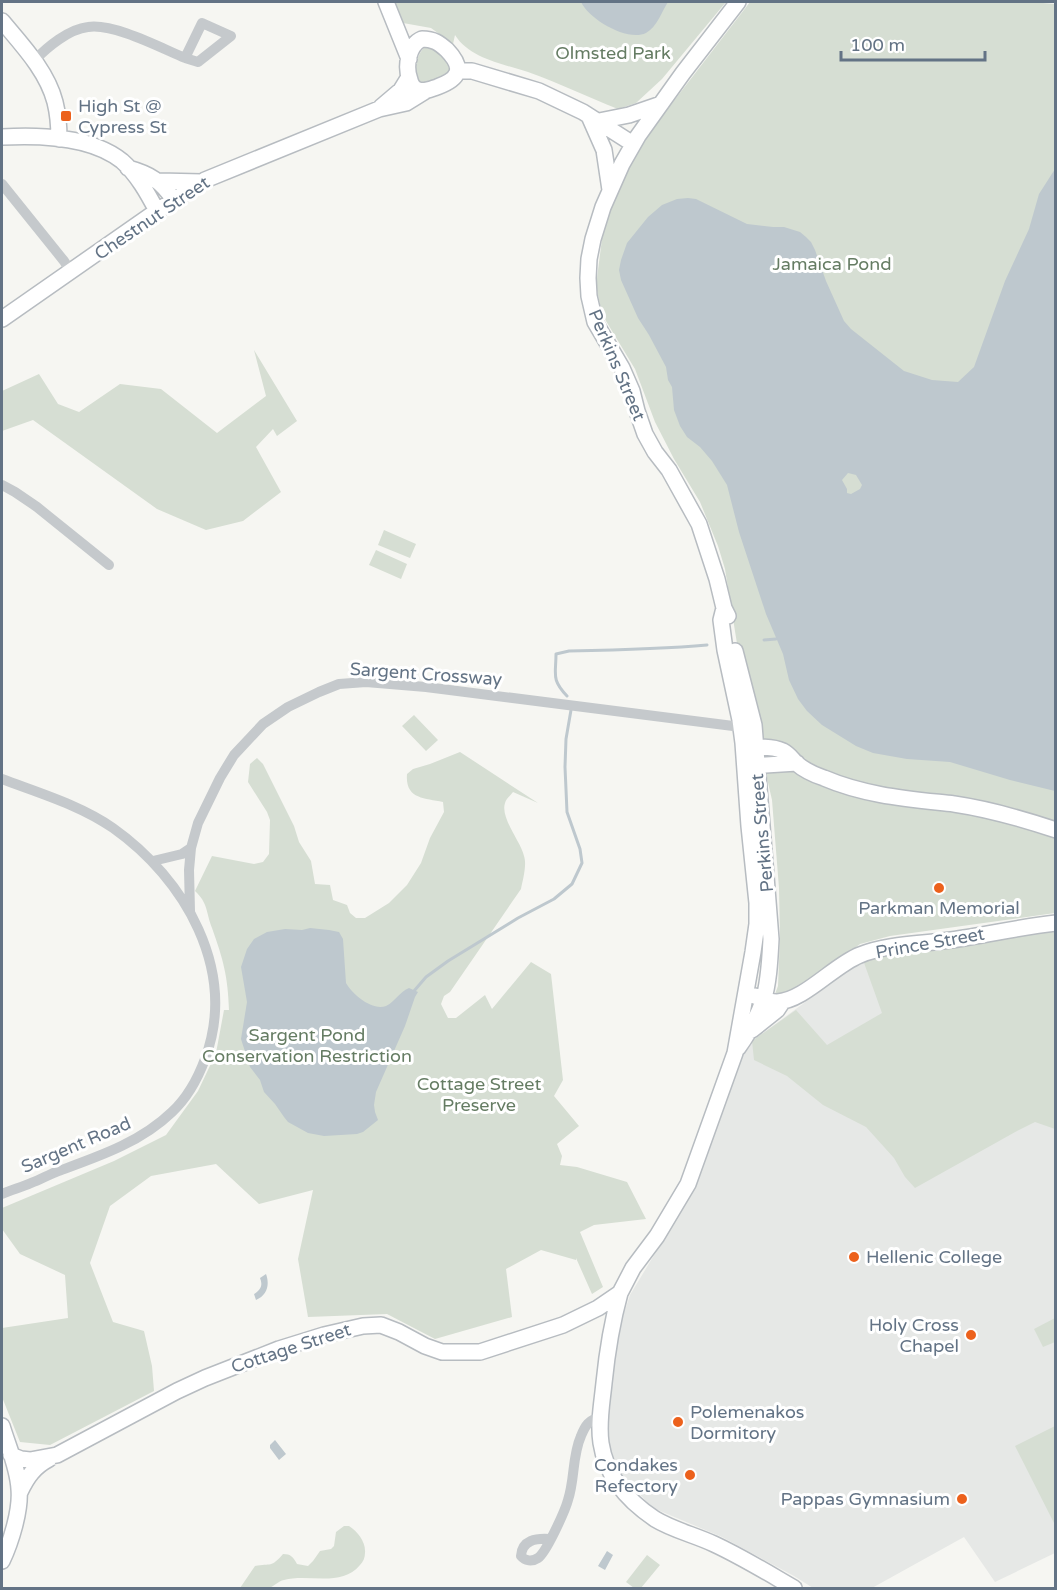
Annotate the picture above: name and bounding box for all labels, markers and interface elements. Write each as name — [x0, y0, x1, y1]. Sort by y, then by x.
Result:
scale bar — [841, 24, 985, 62]
text: 100 m — [850, 34, 905, 56]
park label: Olmsted Park — [555, 42, 671, 64]
place label: High St @ Cypress St — [78, 95, 167, 138]
marker: High St @ Cypress St — [59, 109, 73, 123]
street label: Chestnut Street — [90, 171, 214, 265]
park label: Jamaica Pond — [772, 253, 892, 275]
street label: Perkins Street — [584, 306, 650, 424]
street label: Sargent Crossway — [349, 658, 503, 690]
street label: Perkins Street — [746, 773, 778, 893]
marker: Parkman Memorial — [932, 881, 946, 895]
place label: Parkman Memorial — [858, 897, 1020, 919]
street label: Prince Street — [874, 923, 986, 963]
park label: Sargent Pond Conservation Restriction — [202, 1024, 412, 1067]
park label: Cottage Street Preserve — [417, 1073, 541, 1116]
street label: Sargent Road — [18, 1112, 134, 1178]
place label: Hellenic College — [866, 1246, 1002, 1268]
marker: Hellenic College — [847, 1250, 861, 1264]
place label: Holy Cross Chapel — [869, 1314, 959, 1357]
street label: Cottage Street — [228, 1318, 354, 1378]
marker: Holy Cross Chapel — [964, 1328, 978, 1342]
place label: Polemenakos Dormitory — [690, 1401, 804, 1444]
marker: Polemenakos Dormitory — [671, 1415, 685, 1429]
place label: Condakes Refectory — [594, 1454, 678, 1497]
marker: Condakes Refectory — [683, 1468, 697, 1482]
place label: Pappas Gymnasium — [781, 1488, 950, 1510]
marker: Pappas Gymnasium — [955, 1492, 969, 1506]

